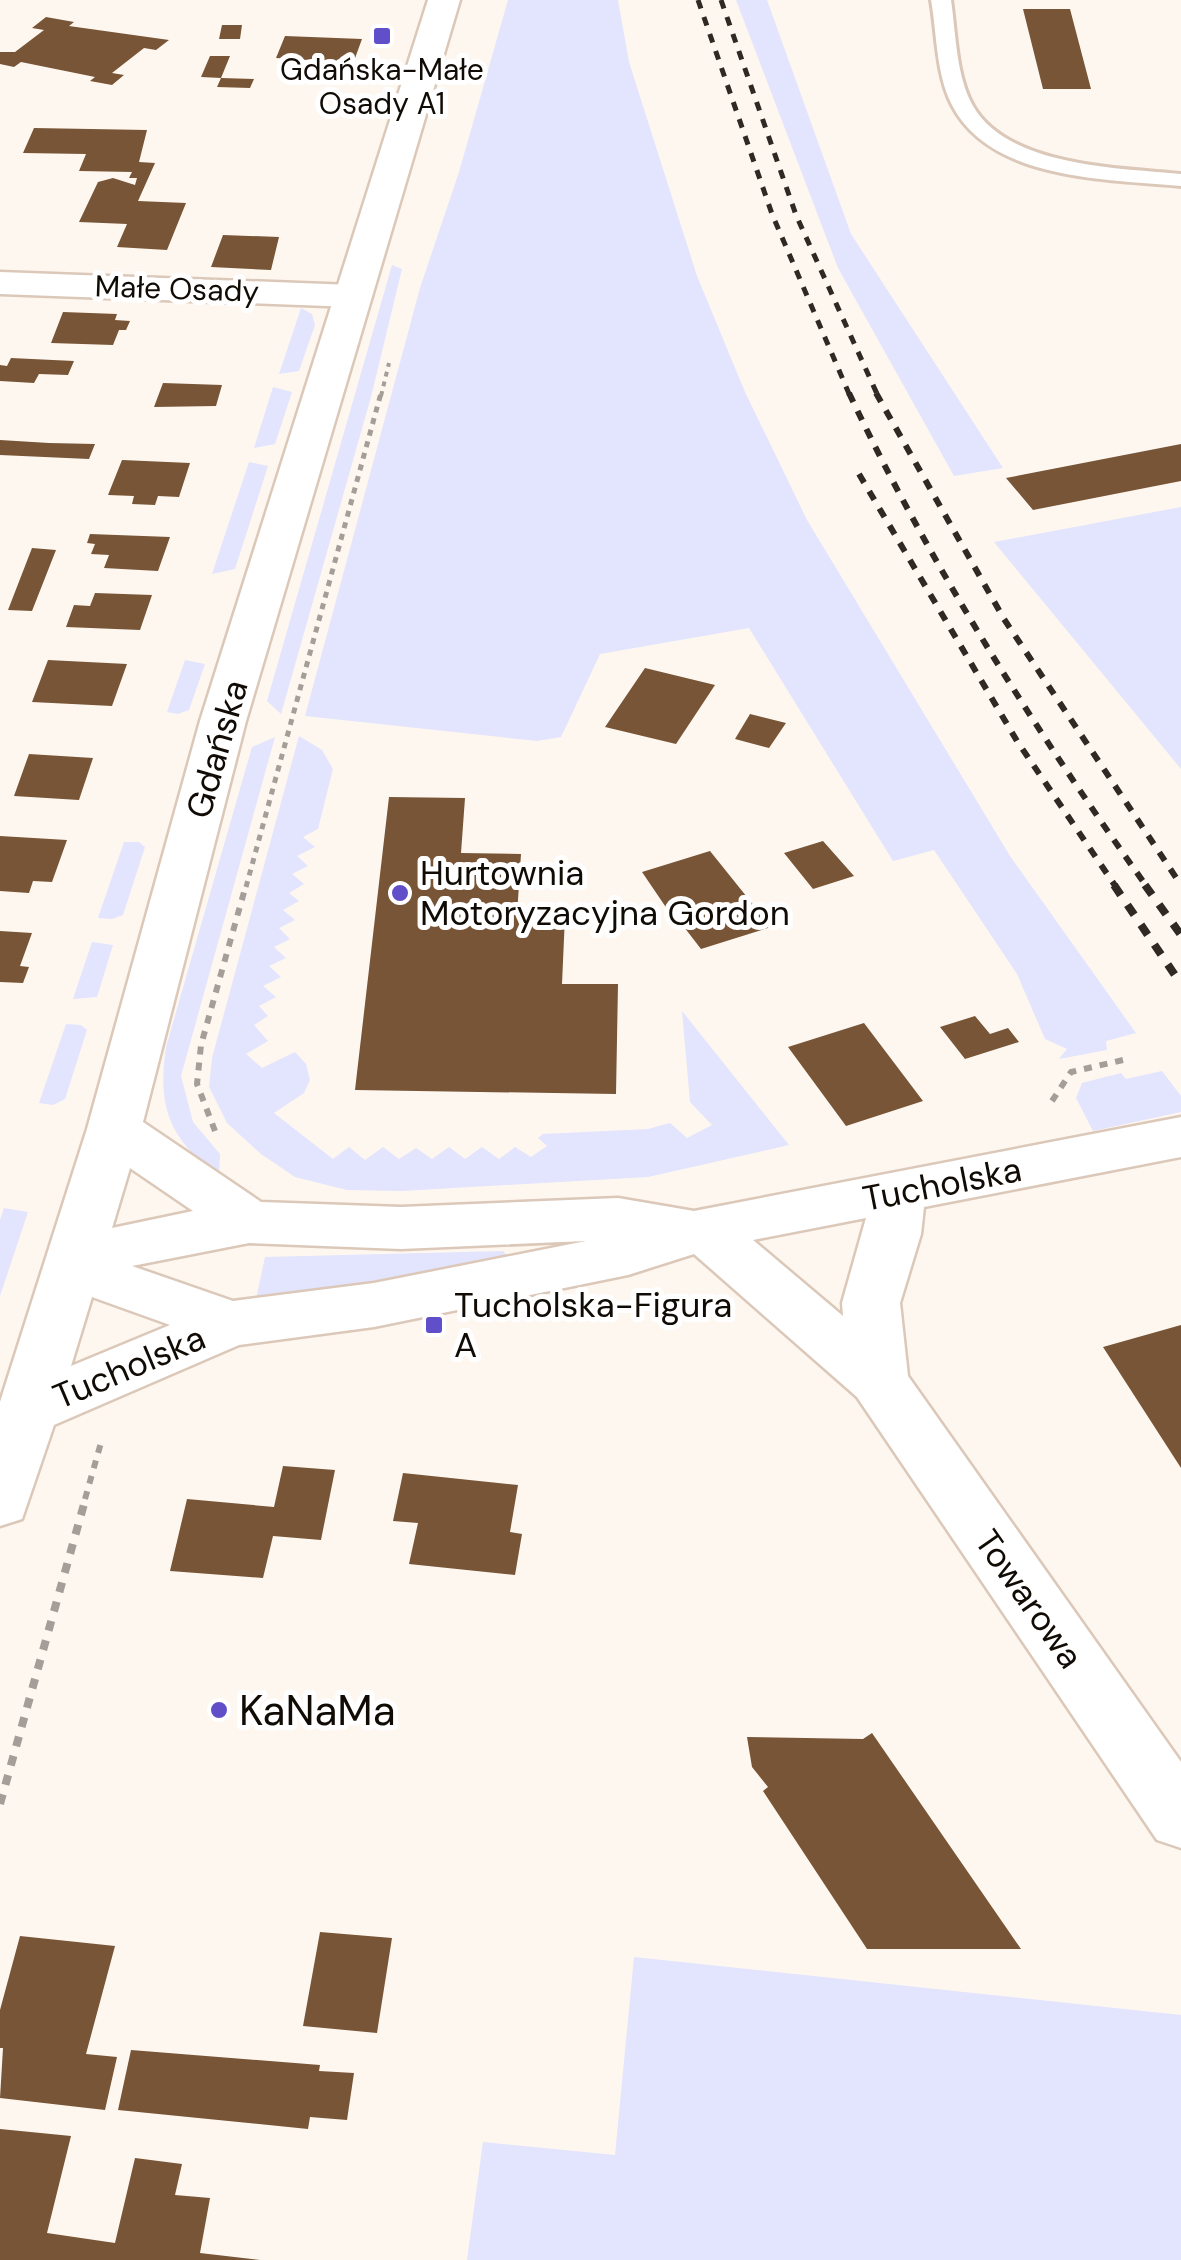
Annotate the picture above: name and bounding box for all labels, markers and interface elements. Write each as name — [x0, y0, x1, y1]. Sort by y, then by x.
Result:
marker: Gdańska-Małe Osady A1 — [371, 25, 393, 47]
place label: Gdańska-Małe Osady A1 — [280, 50, 484, 123]
street label: Małe Osady — [94, 266, 260, 311]
street label: Gdańska — [175, 675, 259, 823]
place label: Hurtownia Motoryzacyjna Gordon — [420, 850, 790, 936]
marker: Hurtownia Motoryzacyjna Gordon — [389, 882, 411, 904]
street label: Tucholska — [859, 1146, 1025, 1222]
place label: Tucholska-Figura A — [454, 1282, 732, 1368]
street label: Tucholska — [46, 1314, 212, 1420]
marker: Tucholska-Figura A — [423, 1314, 445, 1336]
street label: Towarowa — [965, 1521, 1093, 1677]
place label: KaNaMa — [239, 1683, 396, 1738]
marker: KaNaMa — [208, 1699, 230, 1721]

